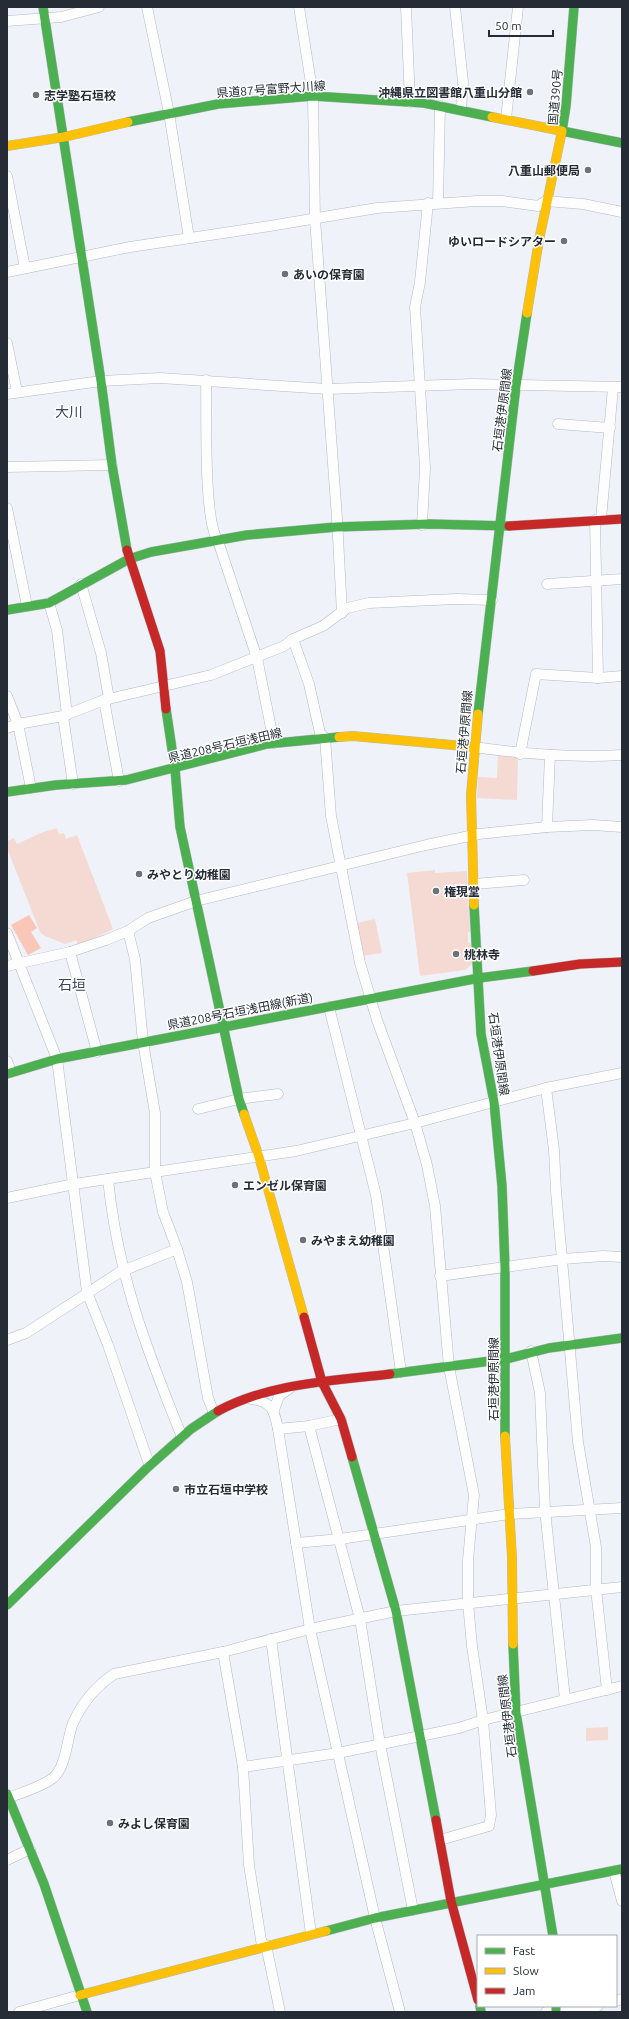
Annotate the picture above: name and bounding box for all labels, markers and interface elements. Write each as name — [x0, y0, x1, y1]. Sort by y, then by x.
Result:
scale bar — [489, 12, 553, 38]
text: 50 m — [495, 19, 522, 32]
street label: 国道390号 — [546, 68, 564, 126]
street label: 県道87号富野大川線 — [216, 79, 326, 99]
place label: 沖縄県立図書館八重山分館 — [378, 86, 522, 99]
marker: 沖縄県立図書館八重山分館 — [525, 87, 535, 97]
place label: 志学塾石垣校 — [44, 89, 116, 102]
marker: 志学塾石垣校 — [31, 90, 41, 100]
place label: 八重山郵便局 — [508, 164, 580, 177]
marker: 八重山郵便局 — [583, 165, 593, 175]
place label: ゆいロードシアター — [448, 235, 556, 248]
marker: ゆいロードシアター — [559, 236, 569, 246]
place label: あいの保育園 — [293, 268, 365, 281]
marker: あいの保育園 — [280, 269, 290, 279]
street label: 石垣港伊原間線 — [490, 368, 514, 452]
district label: 大川 — [55, 404, 83, 420]
street label: 石垣港伊原間線 — [454, 690, 474, 774]
street label: 県道208号石垣浅田線 — [167, 726, 283, 764]
place label: みやとり幼稚園 — [147, 868, 231, 881]
marker: みやとり幼稚園 — [134, 869, 144, 879]
place label: 権現堂 — [444, 885, 480, 898]
marker: 権現堂 — [431, 886, 441, 896]
place label: 桃林寺 — [464, 948, 500, 961]
marker: 桃林寺 — [451, 949, 461, 959]
district label: 石垣 — [58, 977, 86, 993]
street label: 県道208号石垣浅田線(新道) — [166, 991, 314, 1032]
street label: 石垣港伊原間線 — [487, 1011, 511, 1097]
place label: エンゼル保育園 — [243, 1179, 327, 1192]
marker: エンゼル保育園 — [230, 1180, 240, 1190]
place label: みやまえ幼稚園 — [311, 1234, 395, 1247]
marker: みやまえ幼稚園 — [298, 1235, 308, 1245]
street label: 石垣港伊原間線 — [487, 1337, 500, 1421]
place label: 市立石垣中学校 — [184, 1483, 268, 1496]
marker: 市立石垣中学校 — [171, 1484, 181, 1494]
street label: 石垣港伊原間線 — [495, 1674, 519, 1758]
place label: みよし保育園 — [118, 1817, 190, 1830]
marker: みよし保育園 — [105, 1818, 115, 1828]
legend — [477, 1935, 617, 2007]
text: Fast — [513, 1944, 535, 1957]
text: Slow — [513, 1964, 539, 1977]
text: Jam — [513, 1984, 535, 1997]

